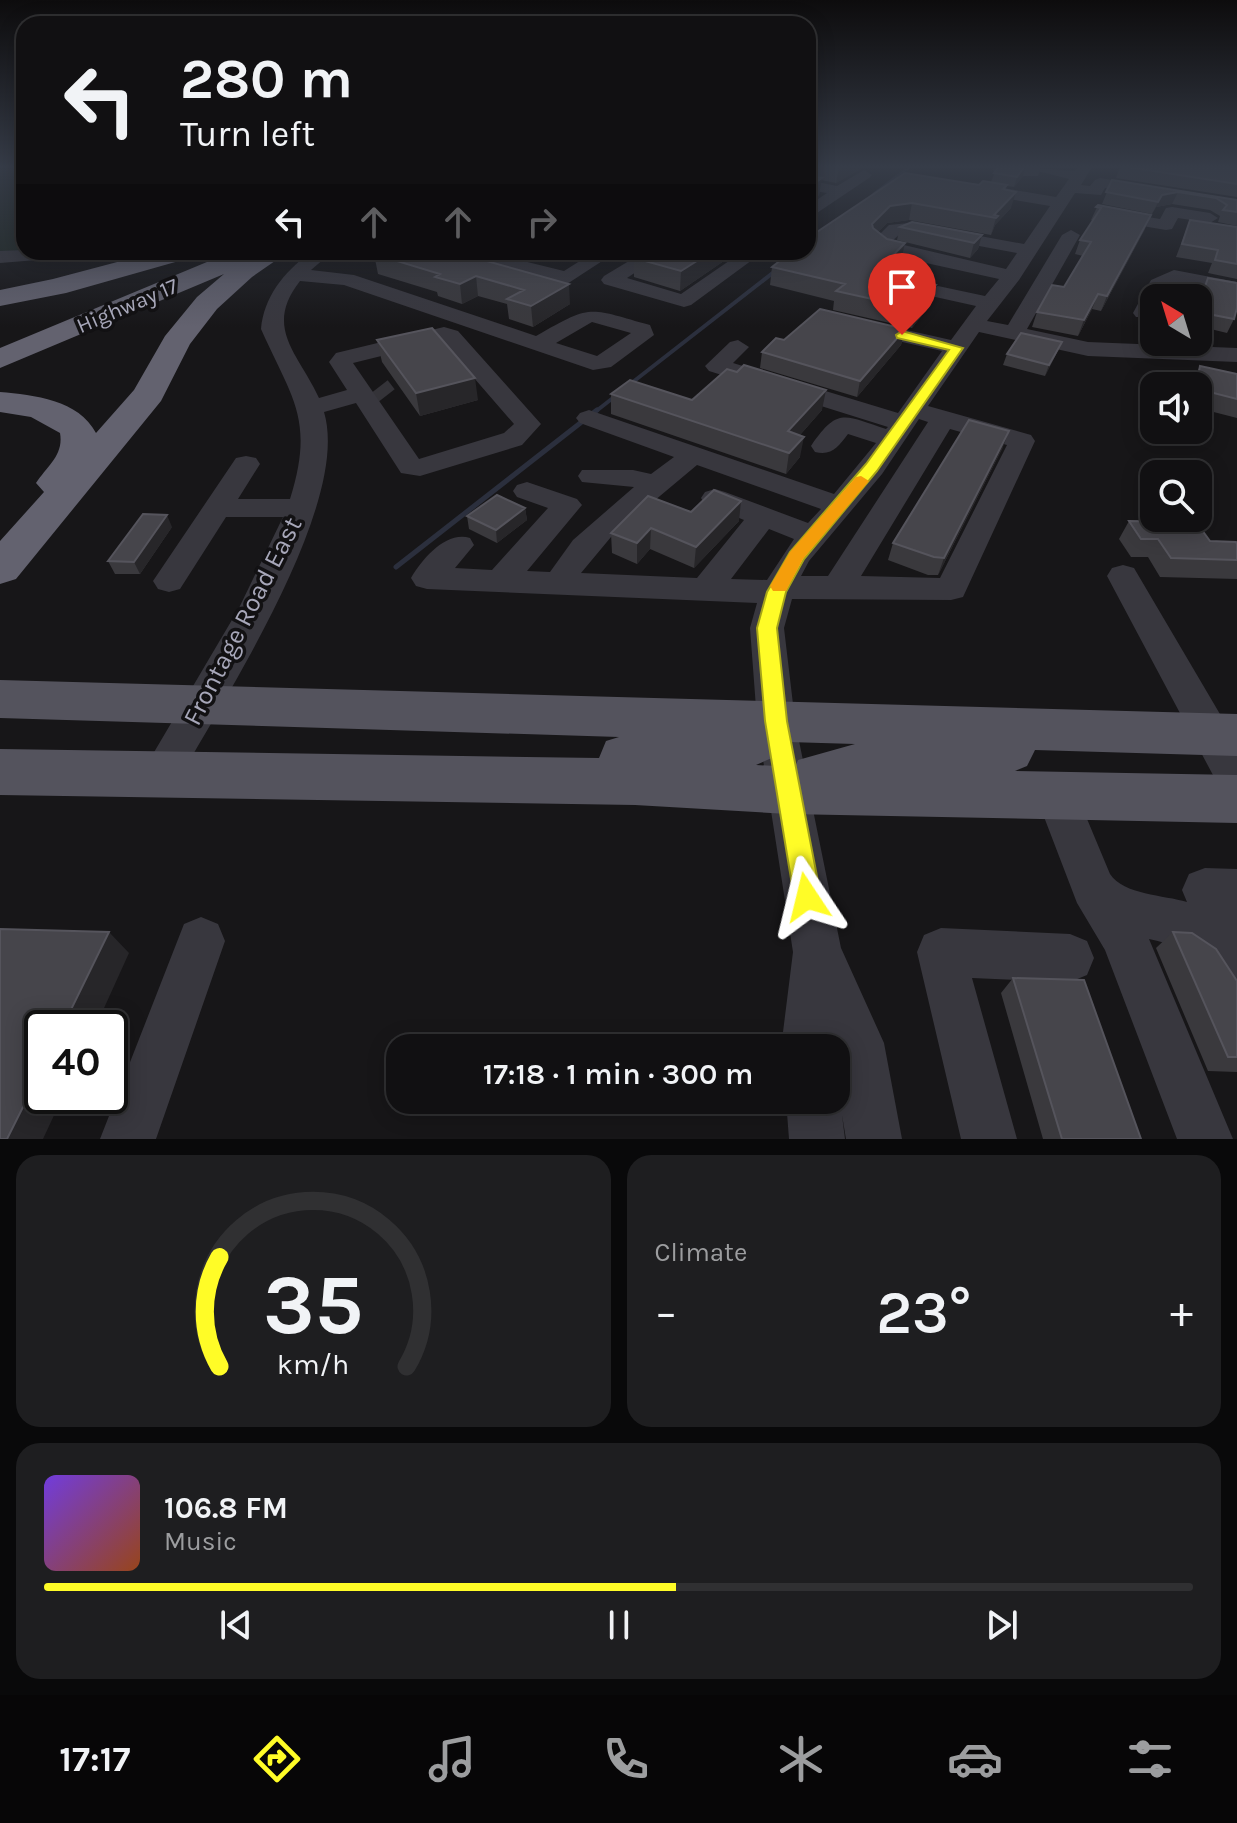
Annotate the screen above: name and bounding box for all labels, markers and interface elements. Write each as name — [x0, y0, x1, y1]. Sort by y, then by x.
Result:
text: 280 m — [180, 46, 353, 111]
icon: left — [48, 48, 152, 152]
text: Turn left — [180, 113, 315, 155]
icon: left — [268, 200, 312, 244]
icon: ahead — [352, 200, 396, 244]
icon: ahead — [436, 200, 480, 244]
icon: right — [520, 200, 564, 244]
pin — [868, 253, 936, 335]
icon: arrive — [880, 265, 924, 309]
street label: Highway 17 — [73, 273, 182, 339]
north arrow — [1140, 284, 1212, 356]
map controls — [1140, 284, 1212, 532]
button: sound — [1140, 372, 1212, 444]
button: search — [1140, 460, 1212, 532]
street label: Frontage Road East — [177, 512, 308, 731]
position arrow — [765, 855, 849, 939]
speed limit sign: 40 — [24, 1010, 128, 1114]
text: 17:18 · 1 min · 300 m — [483, 1056, 753, 1092]
text: Climate — [655, 1237, 747, 1268]
text: 35 — [263, 1257, 363, 1354]
text: 23° — [876, 1278, 971, 1348]
text: − — [655, 1287, 678, 1338]
text: + — [1170, 1287, 1193, 1338]
text: km/h — [277, 1348, 349, 1381]
text: 106.8 FM — [164, 1490, 288, 1526]
text: Music — [164, 1526, 237, 1557]
icon: previous — [214, 1603, 258, 1647]
icon: pause — [597, 1603, 641, 1647]
icon: next — [980, 1603, 1024, 1647]
icon: directions — [249, 1731, 305, 1787]
icon: music — [424, 1731, 480, 1787]
icon: phone — [598, 1731, 654, 1787]
icon: climate — [773, 1731, 829, 1787]
icon: car — [947, 1731, 1003, 1787]
icon: filters — [1122, 1731, 1178, 1787]
text: 17:17 — [59, 1738, 130, 1780]

